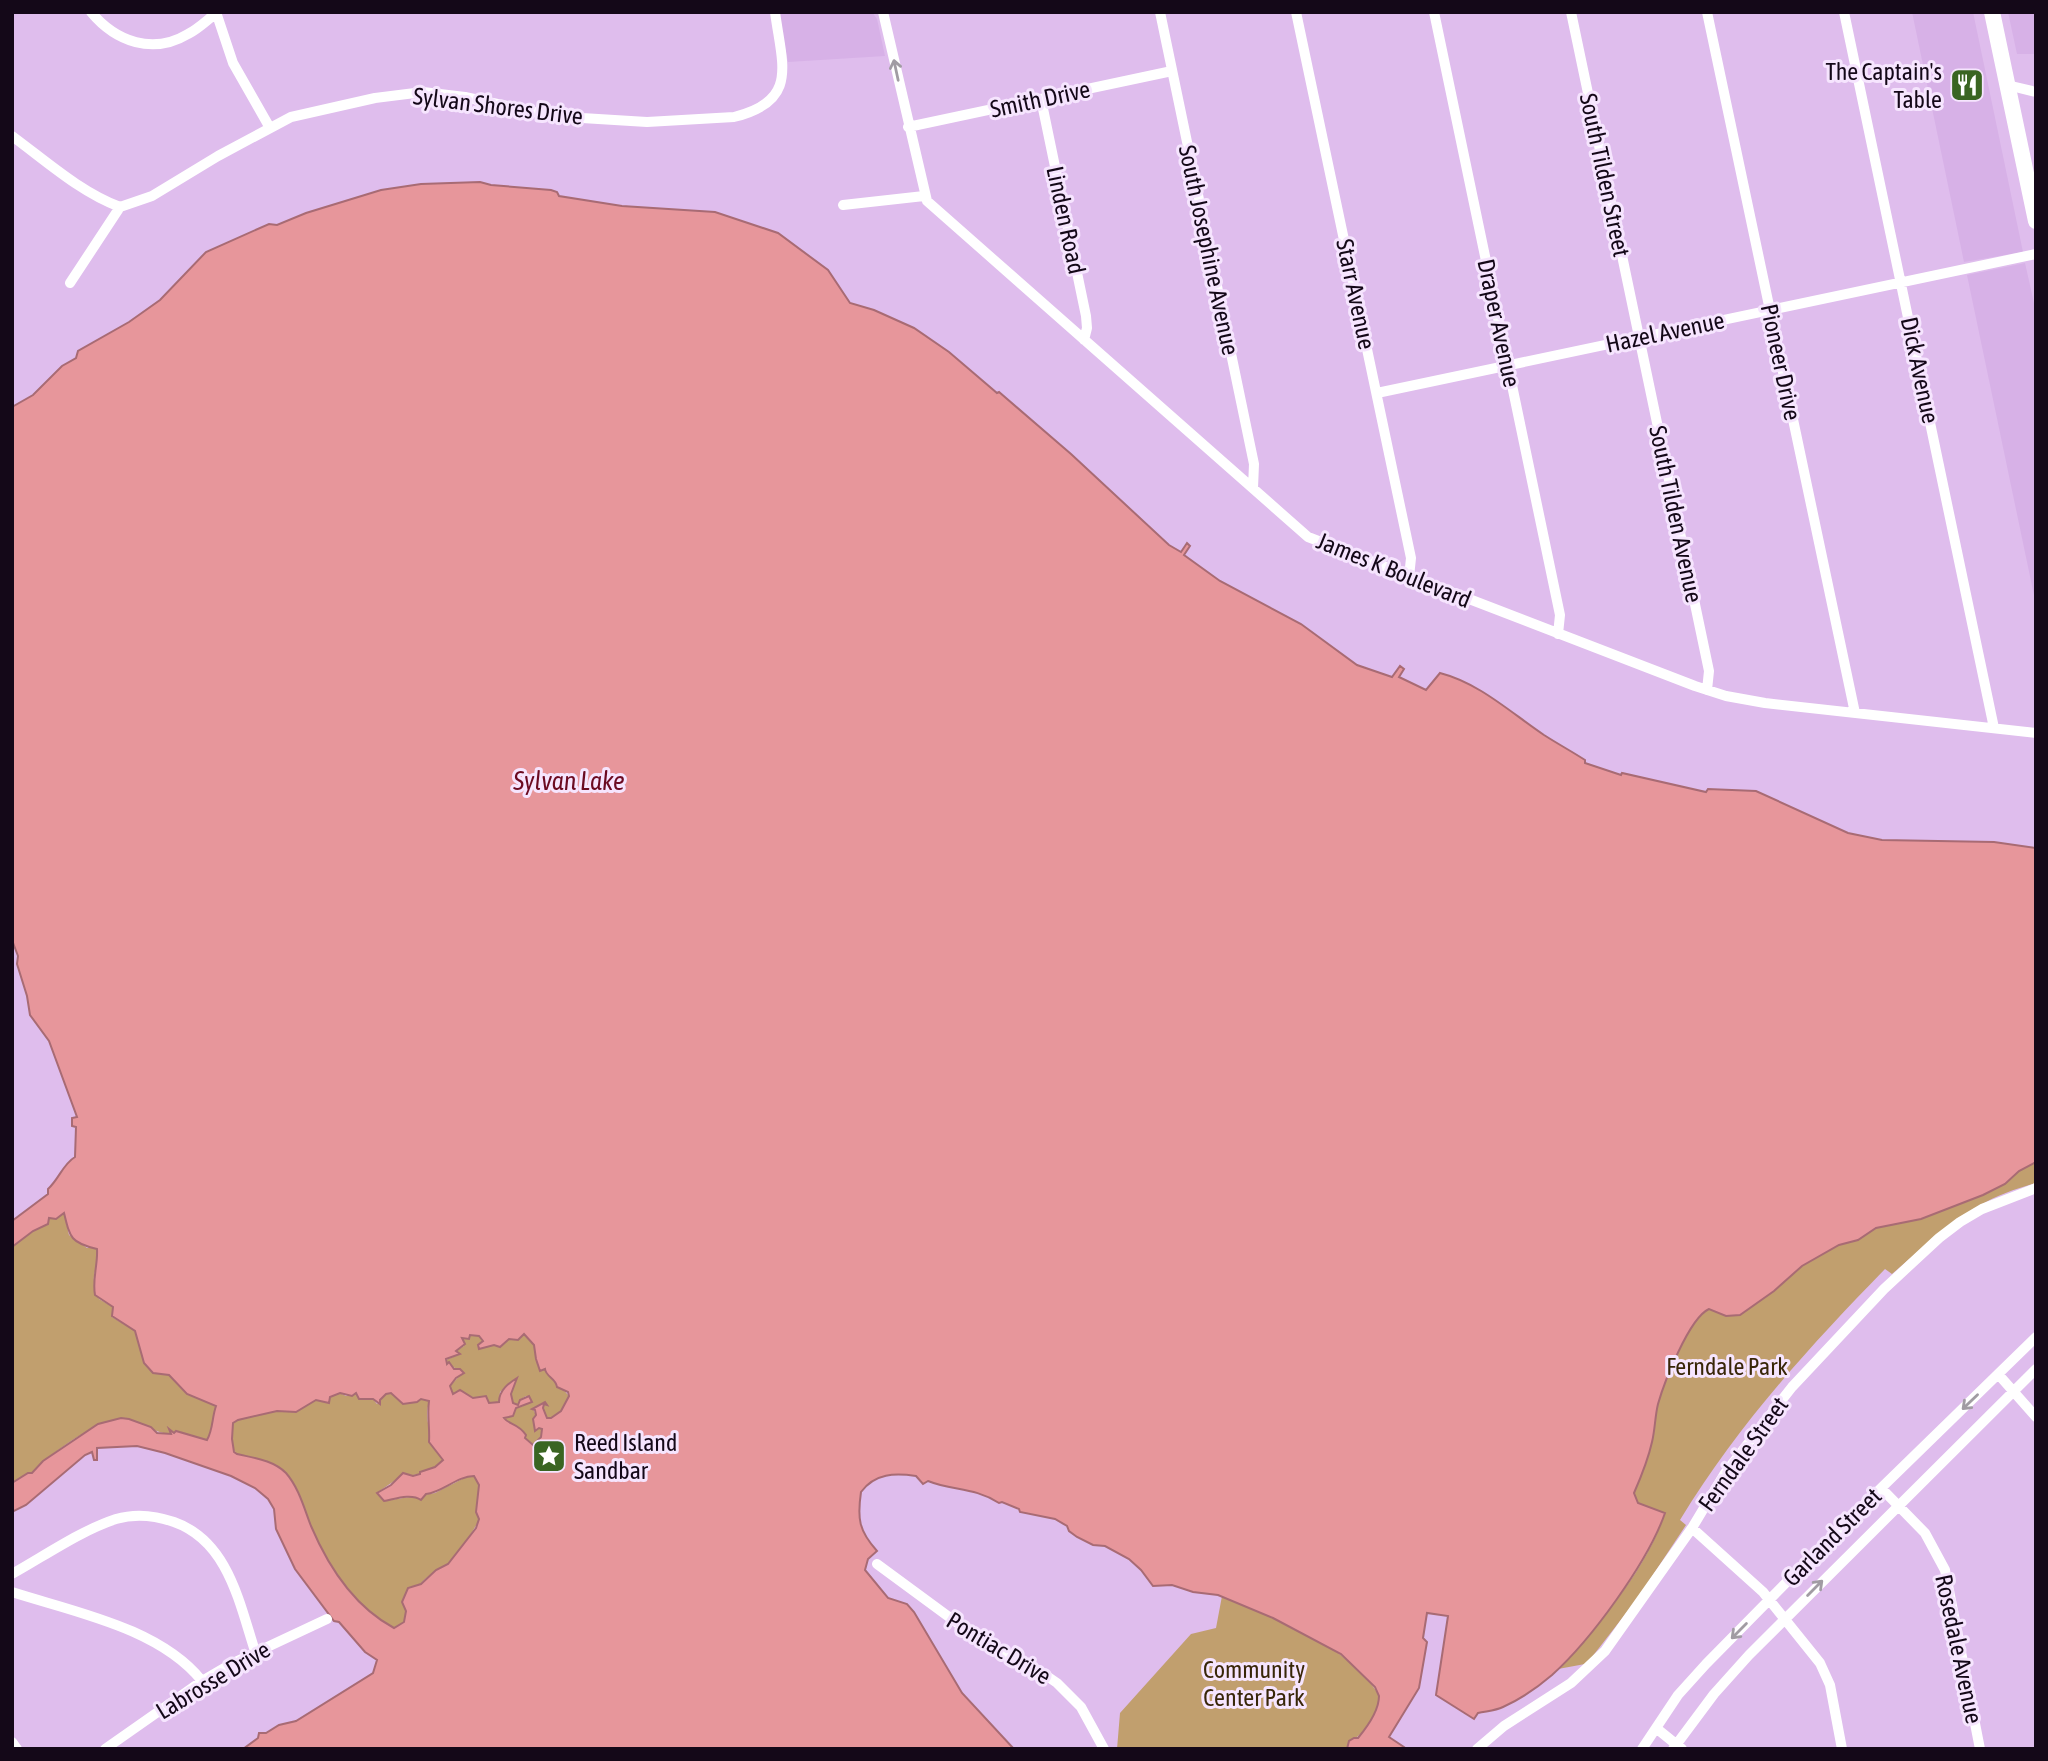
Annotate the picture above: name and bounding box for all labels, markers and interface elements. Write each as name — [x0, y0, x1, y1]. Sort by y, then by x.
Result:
place label: The Captain's Table — [1826, 58, 1942, 113]
one-way arrow — [888, 59, 902, 82]
restaurant icon: The Captain's Table — [1948, 66, 1986, 104]
street label: Smith Drive — [988, 75, 1092, 123]
street label: Sylvan Shores Drive — [412, 82, 584, 130]
street label: South Tilden Street — [1575, 91, 1636, 259]
street label: South Josephine Avenue — [1174, 143, 1244, 357]
street label: Linden Road — [1041, 164, 1091, 276]
street label: Starr Avenue — [1331, 236, 1381, 352]
street label: Draper Avenue — [1472, 256, 1526, 390]
street label: Pioneer Drive — [1755, 301, 1807, 423]
street label: Hazel Avenue — [1603, 306, 1727, 358]
street label: Dick Avenue — [1896, 314, 1944, 426]
street label: South Tilden Avenue — [1644, 423, 1708, 605]
street label: James K Boulevard — [1313, 527, 1475, 613]
water label: Sylvan Lake — [512, 766, 625, 796]
park label: Ferndale Park — [1666, 1353, 1788, 1380]
street label: Ferndale Street — [1693, 1392, 1793, 1516]
one-way arrow — [1961, 1393, 1978, 1410]
place label: Reed Island Sandbar — [574, 1429, 677, 1484]
place icon: Reed Island Sandbar — [530, 1437, 568, 1475]
street label: Garland Street — [1777, 1482, 1887, 1592]
street label: Rosedale Avenue — [1930, 1572, 1988, 1726]
one-way arrow — [1807, 1580, 1824, 1597]
street label: Pontiac Drive — [942, 1606, 1056, 1690]
one-way arrow — [1730, 1622, 1747, 1639]
street label: Labrosse Drive — [151, 1635, 275, 1725]
park label: Community Center Park — [1203, 1656, 1305, 1711]

